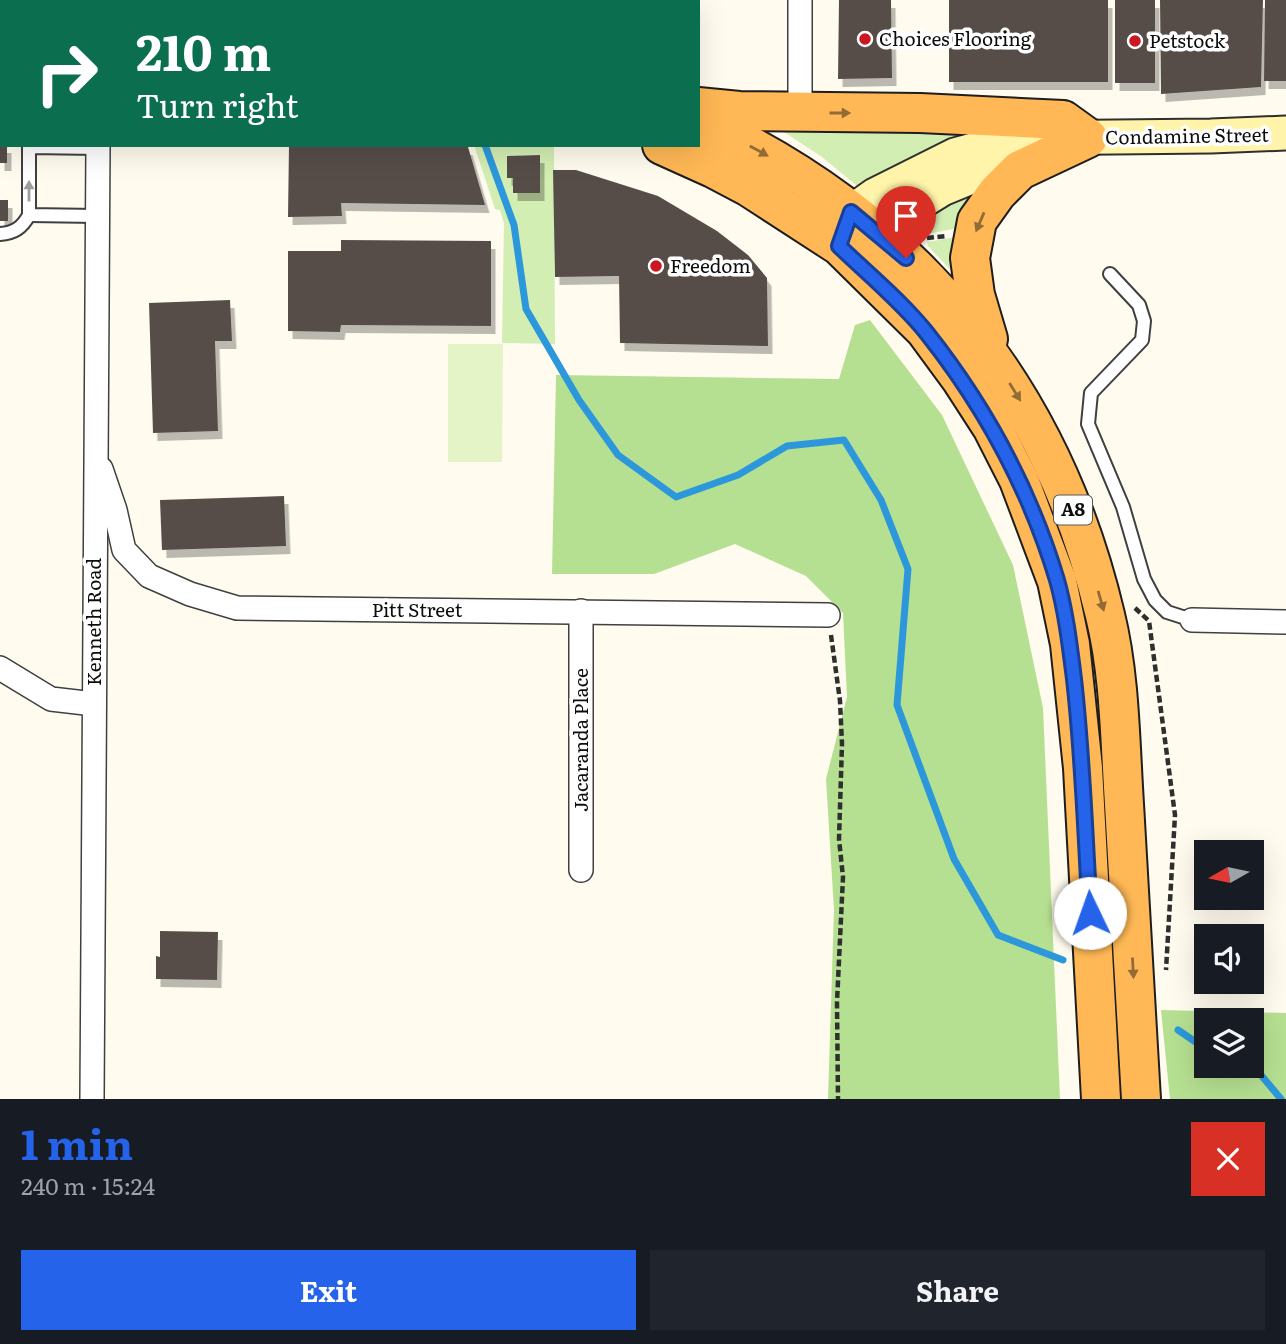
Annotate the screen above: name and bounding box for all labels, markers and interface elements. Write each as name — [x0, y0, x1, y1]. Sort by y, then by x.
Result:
text: 210 m — [136, 13, 271, 86]
place label: Choices Flooring — [879, 24, 1032, 52]
place label: Petstock — [1149, 26, 1226, 54]
icon: right — [21, 28, 112, 119]
marker: Choices Flooring — [857, 31, 873, 47]
marker: Petstock — [1127, 33, 1143, 49]
text: Turn right — [136, 80, 298, 128]
one-way arrow — [829, 107, 851, 119]
street label: Condamine Street — [1105, 120, 1269, 150]
one-way arrow — [749, 145, 769, 156]
one-way arrow — [23, 179, 35, 201]
pin — [876, 186, 936, 258]
icon: arrive — [887, 197, 925, 235]
one-way arrow — [974, 212, 985, 233]
place label: Freedom — [670, 251, 751, 279]
marker: Freedom — [648, 258, 664, 274]
one-way arrow — [1008, 383, 1021, 402]
road number: A8 — [1054, 496, 1092, 524]
street label: Kenneth Road — [79, 558, 107, 686]
one-way arrow — [1097, 591, 1107, 612]
street label: Pitt Street — [372, 595, 463, 623]
street label: Jacaranda Place — [566, 668, 594, 812]
north arrow — [1194, 840, 1264, 910]
map controls — [1194, 840, 1264, 1078]
position arrow — [1053, 876, 1127, 950]
button: sound — [1194, 924, 1264, 994]
one-way arrow — [1128, 958, 1139, 980]
button: layers — [1194, 1008, 1264, 1078]
text: 1 min — [21, 1111, 133, 1173]
button: close — [1191, 1122, 1265, 1196]
text: 240 m · 15:24 — [21, 1168, 155, 1202]
button: Exit — [21, 1250, 636, 1330]
button: Share — [650, 1250, 1265, 1330]

